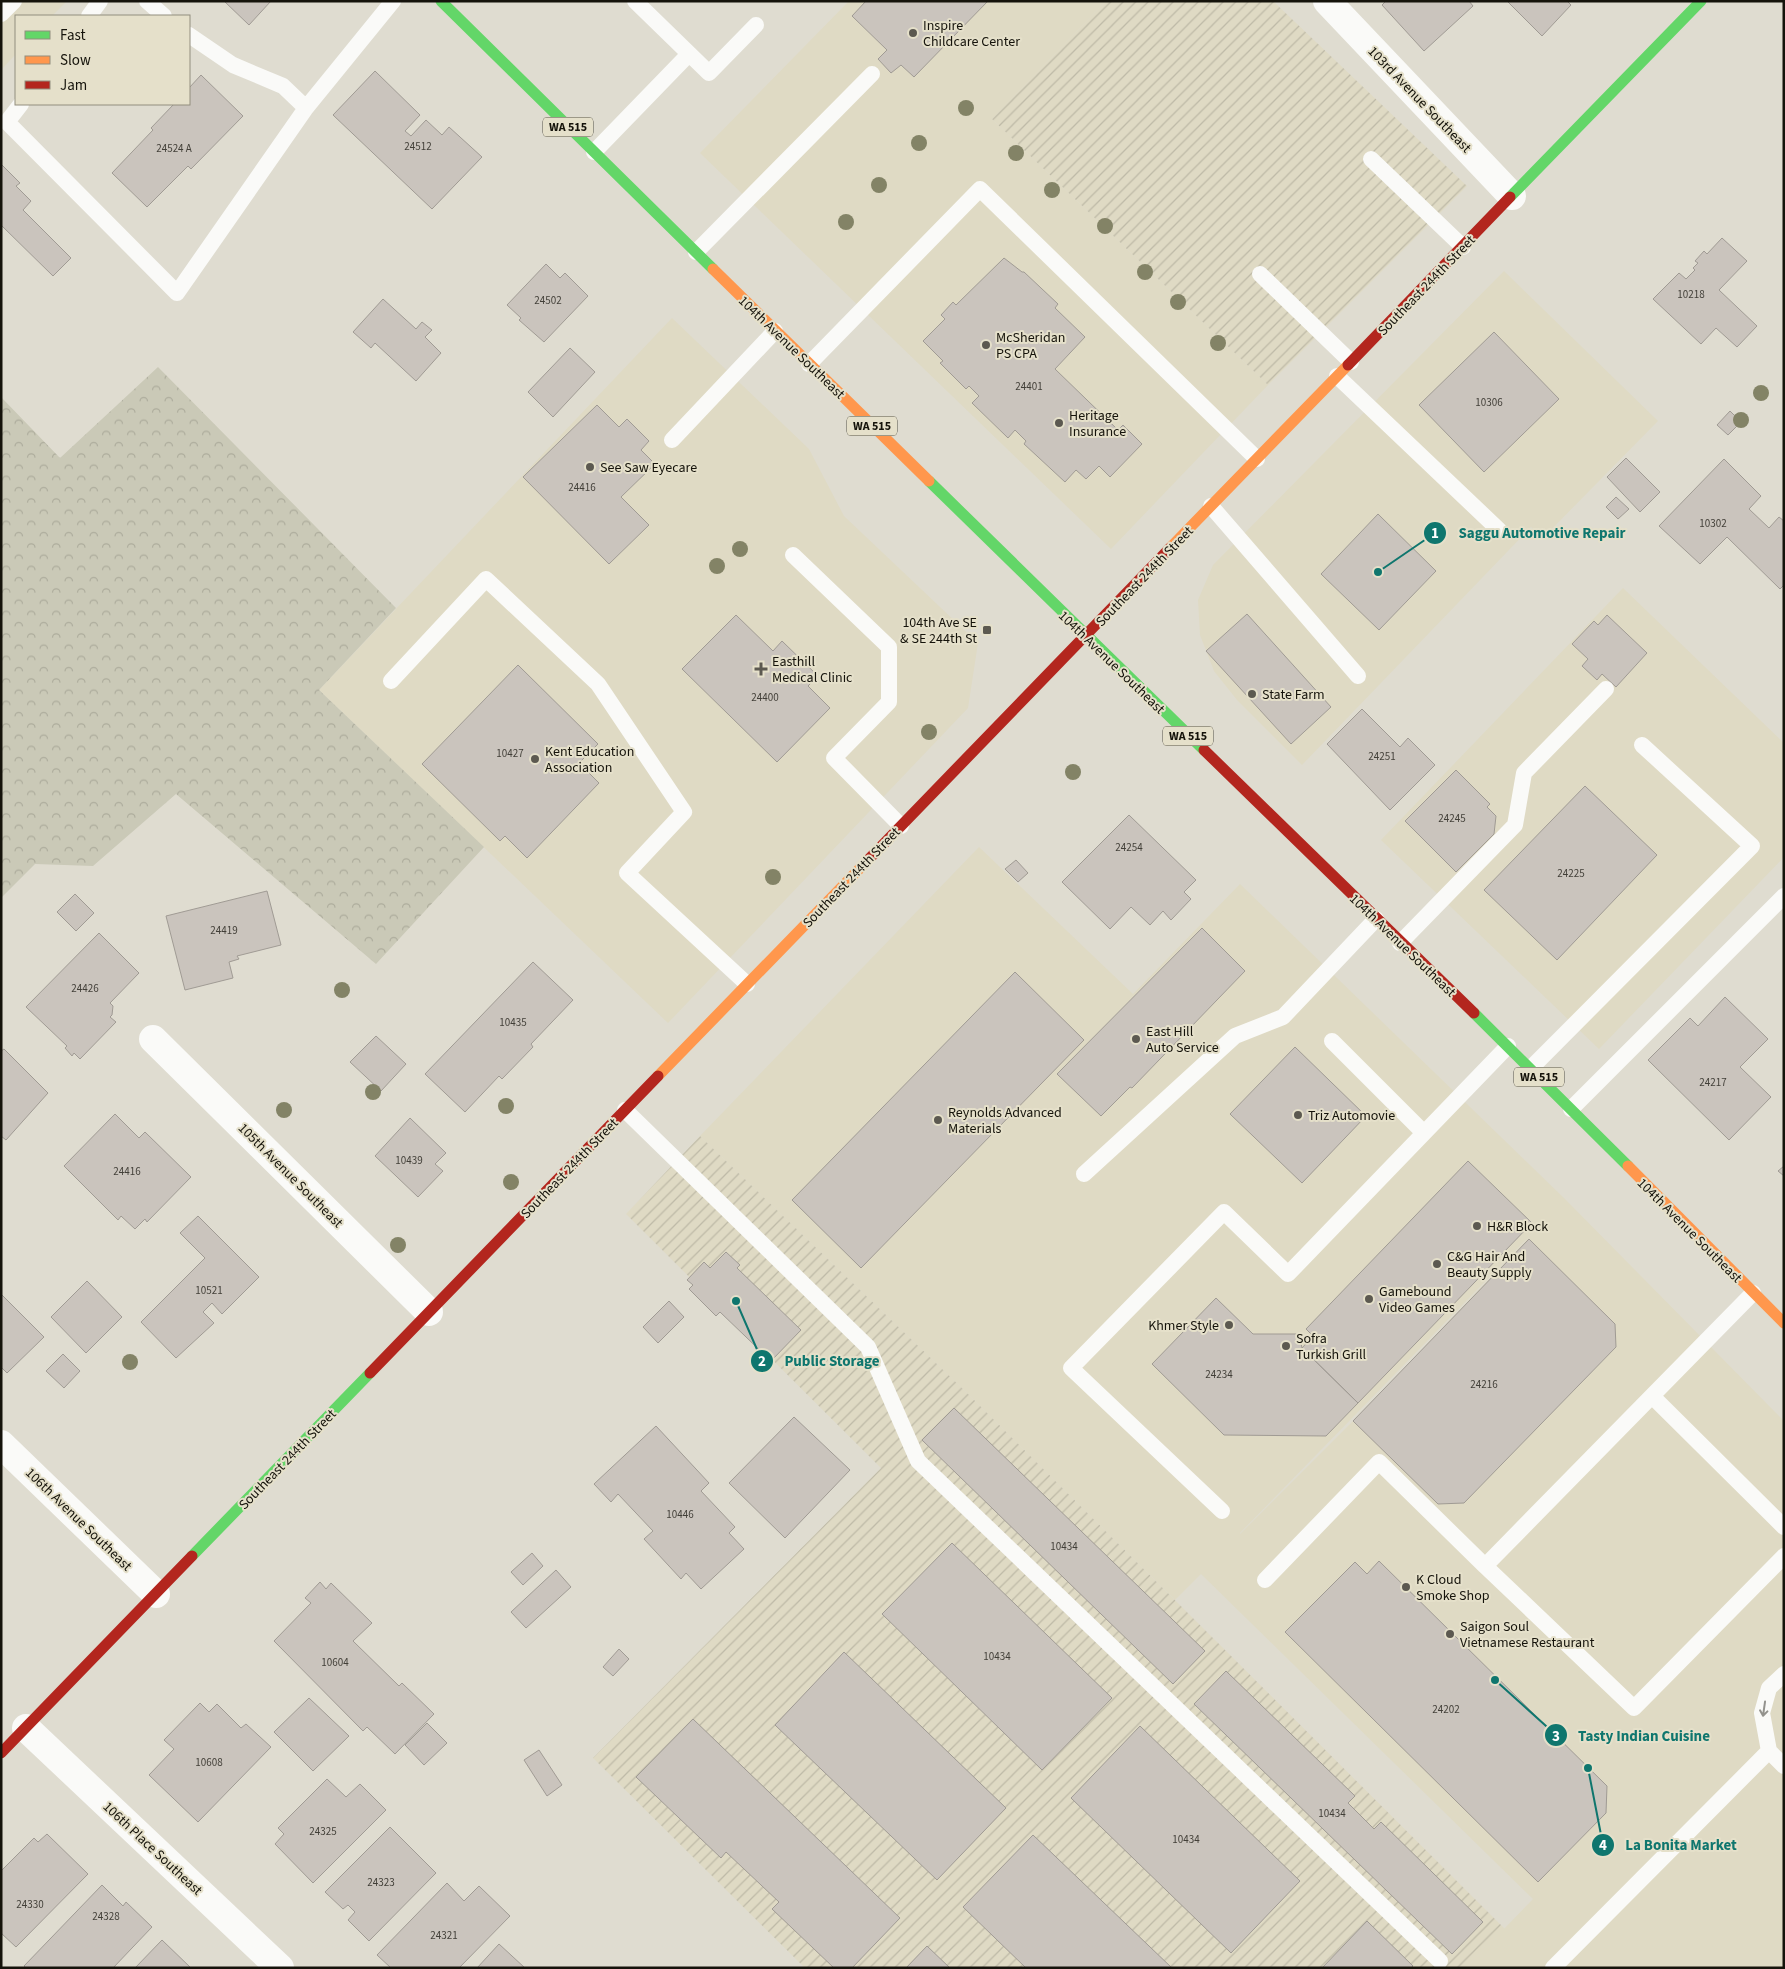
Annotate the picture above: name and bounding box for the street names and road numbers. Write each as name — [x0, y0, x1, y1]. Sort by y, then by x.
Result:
street label: 103rd Avenue Southeast — [1363, 42, 1476, 158]
road number: WA 515 — [543, 118, 593, 136]
street label: Southeast 244th Street — [1373, 231, 1480, 340]
street label: 104th Avenue Southeast — [734, 292, 849, 404]
road number: WA 515 — [847, 416, 897, 436]
street label: Southeast 244th Street — [1091, 522, 1198, 631]
street label: 104th Avenue Southeast — [1054, 607, 1169, 719]
road number: WA 515 — [1163, 726, 1213, 746]
street label: Southeast 244th Street — [798, 823, 905, 932]
street label: 104th Avenue Southeast — [1345, 890, 1460, 1002]
road number: WA 515 — [1514, 1068, 1564, 1086]
street label: Southeast 244th Street — [516, 1114, 623, 1223]
street label: 105th Avenue Southeast — [233, 1119, 347, 1233]
street label: 104th Avenue Southeast — [1632, 1174, 1746, 1288]
street label: Southeast 244th Street — [234, 1405, 341, 1514]
street label: 106th Avenue Southeast — [21, 1464, 136, 1576]
street label: 106th Place Southeast — [98, 1797, 207, 1900]

